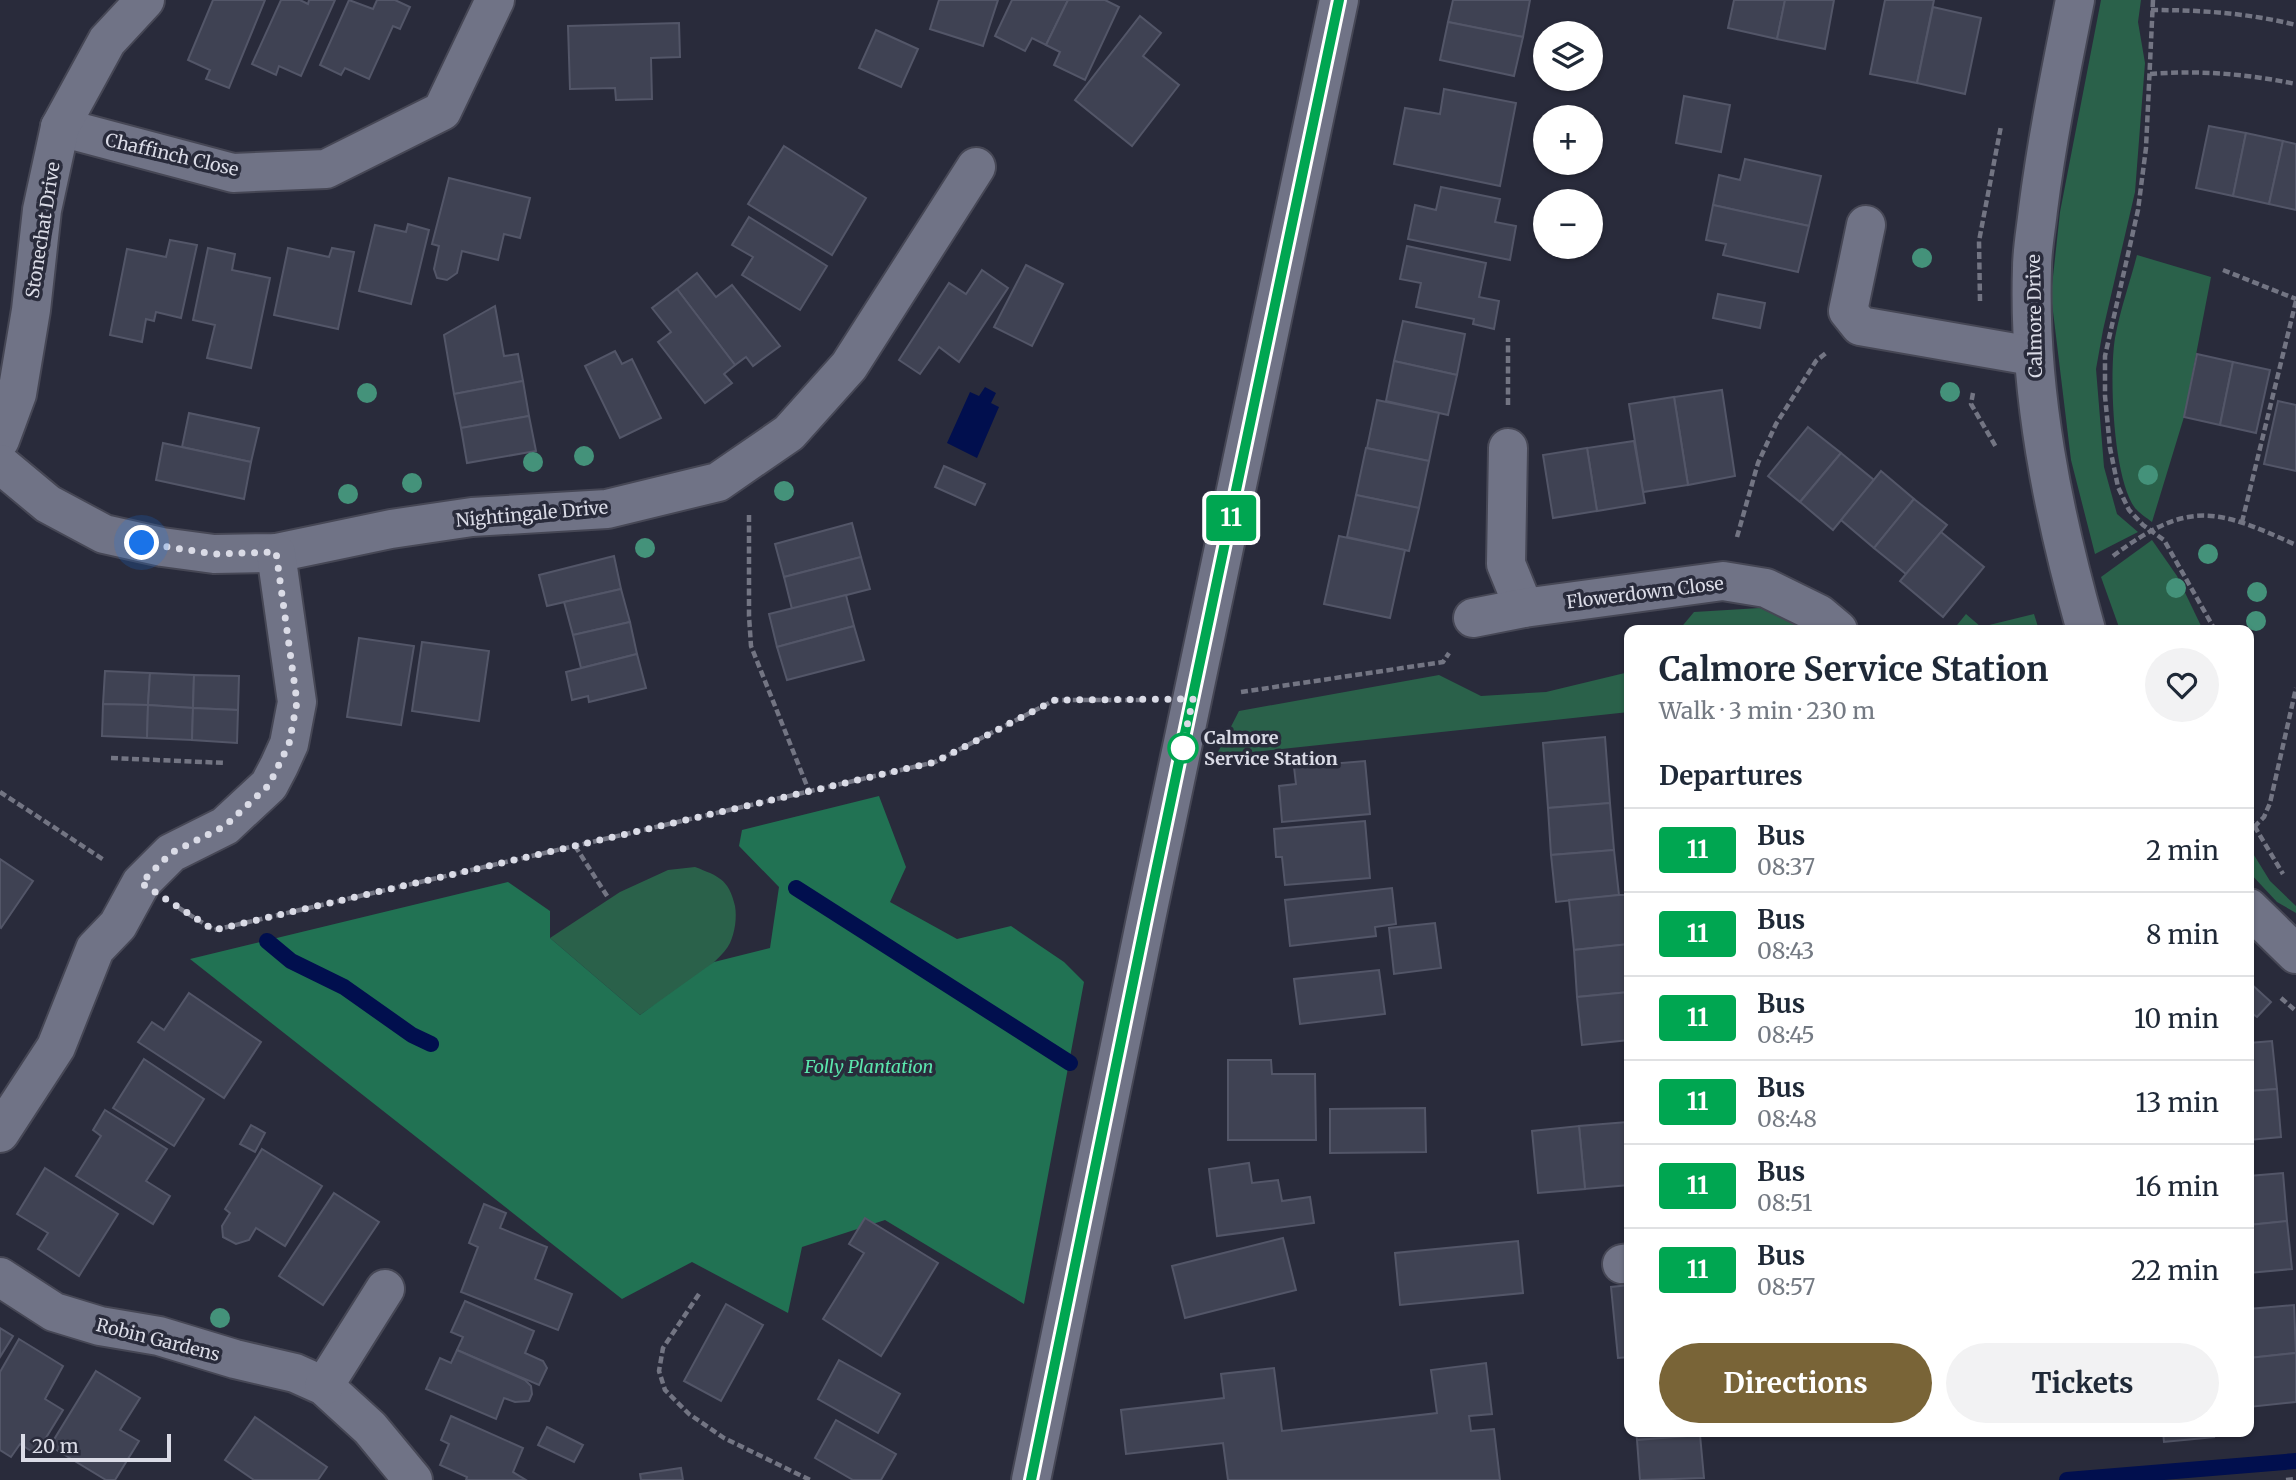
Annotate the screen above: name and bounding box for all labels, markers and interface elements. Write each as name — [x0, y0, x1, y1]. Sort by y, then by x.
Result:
map controls — [1533, 21, 1603, 259]
button: layers — [1533, 21, 1603, 91]
button: + — [1533, 105, 1603, 175]
street label: Chaffinch Close — [103, 128, 241, 181]
street label: Stonechat Drive — [20, 160, 65, 300]
button: − — [1533, 189, 1603, 259]
street label: Calmore Drive — [2022, 254, 2047, 378]
street label: Nightingale Drive — [455, 495, 609, 532]
line badge: 11 — [1200, 495, 1262, 541]
text: 11 — [1220, 502, 1242, 533]
your location — [124, 525, 159, 560]
street label: Flowerdown Close — [1565, 571, 1725, 614]
button: heart — [2145, 648, 2219, 722]
text: Calmore Service Station — [1659, 649, 2048, 690]
text: Walk · 3 min · 230 m — [1659, 696, 1875, 725]
place label: Calmore Service Station — [1204, 726, 1338, 770]
marker: Calmore Service Station — [1168, 733, 1198, 763]
text: Departures — [1659, 759, 1803, 792]
text: Bus — [1757, 819, 1805, 852]
text: 11 — [1687, 834, 1708, 865]
text: 2 min — [2146, 834, 2219, 867]
text: 08:37 — [1757, 852, 1815, 881]
text: Bus — [1757, 903, 1805, 936]
text: 11 — [1687, 918, 1708, 949]
text: 8 min — [2146, 918, 2219, 951]
text: 08:43 — [1757, 936, 1815, 965]
text: Bus — [1757, 987, 1805, 1020]
text: 11 — [1687, 1002, 1708, 1033]
text: 10 min — [2134, 1002, 2219, 1035]
text: 08:45 — [1757, 1020, 1815, 1049]
park label: Folly Plantation — [804, 1055, 933, 1078]
text: Bus — [1757, 1071, 1805, 1104]
text: 11 — [1687, 1086, 1708, 1117]
text: 13 min — [2135, 1086, 2219, 1119]
text: 08:48 — [1757, 1104, 1817, 1133]
text: Bus — [1757, 1155, 1805, 1188]
text: 11 — [1687, 1170, 1708, 1201]
text: 16 min — [2135, 1170, 2219, 1203]
text: 08:51 — [1757, 1188, 1812, 1217]
text: Bus — [1757, 1239, 1805, 1272]
text: 11 — [1687, 1254, 1708, 1285]
text: 22 min — [2131, 1254, 2219, 1287]
text: 08:57 — [1757, 1272, 1815, 1301]
street label: Robin Gardens — [94, 1313, 223, 1366]
button: Directions — [1659, 1343, 1932, 1423]
button: Tickets — [1946, 1343, 2219, 1423]
scale bar — [21, 1431, 172, 1463]
text: 20 m — [32, 1434, 79, 1458]

